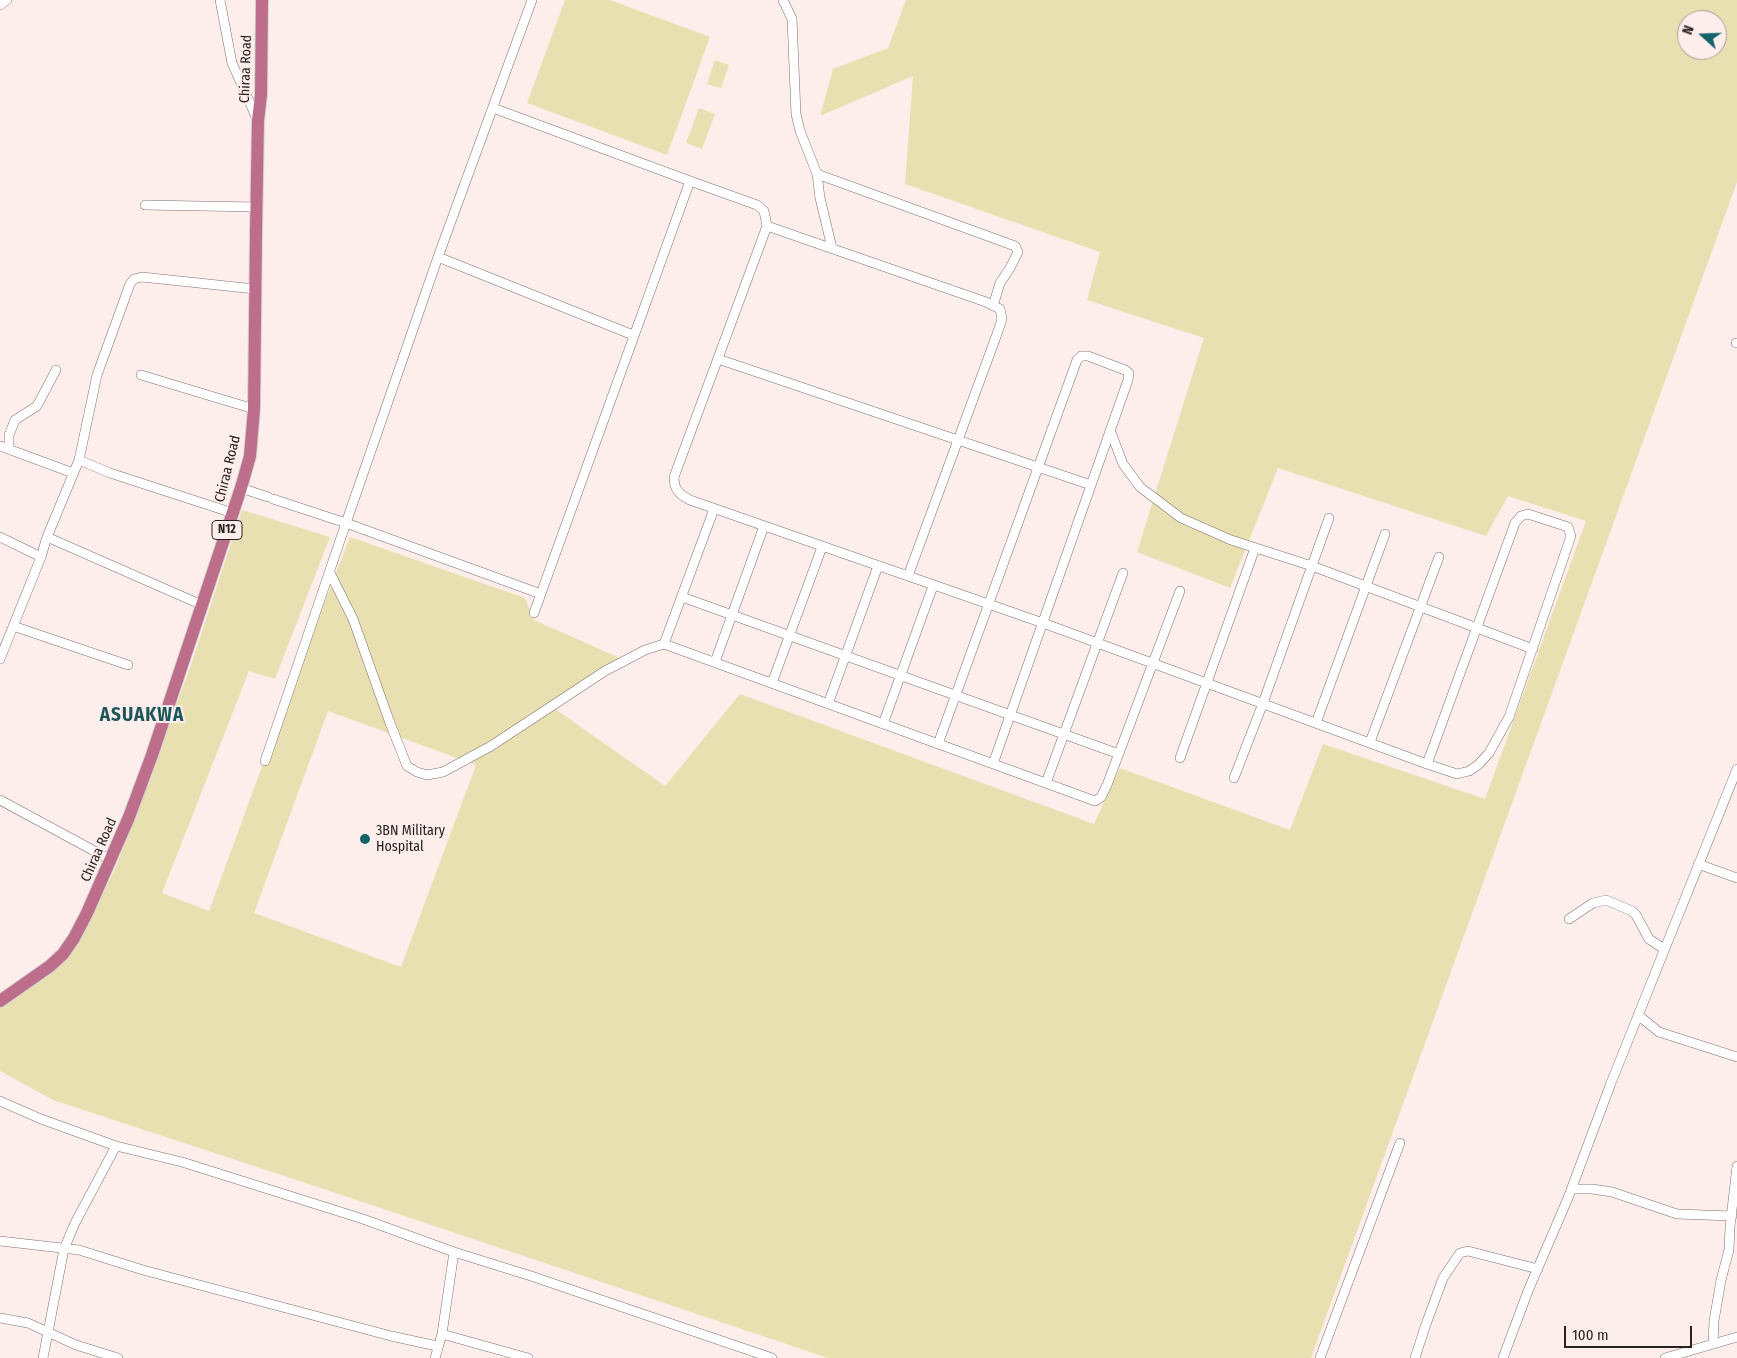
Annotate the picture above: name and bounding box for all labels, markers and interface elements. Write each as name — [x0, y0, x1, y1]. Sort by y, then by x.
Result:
north arrow — [1677, 10, 1727, 60]
text: N — [1679, 23, 1698, 37]
street label: Chiraa Road — [236, 35, 256, 103]
street label: Chiraa Road — [212, 434, 244, 504]
road number: N12 — [212, 520, 242, 540]
district label: ASUAKWA — [99, 705, 185, 727]
street label: Chiraa Road — [77, 815, 121, 885]
place label: 3BN Military Hospital — [376, 823, 445, 856]
marker: 3BN Military Hospital — [358, 832, 372, 846]
scale bar — [1567, 1316, 1694, 1348]
text: 100 m — [1572, 1326, 1609, 1344]

